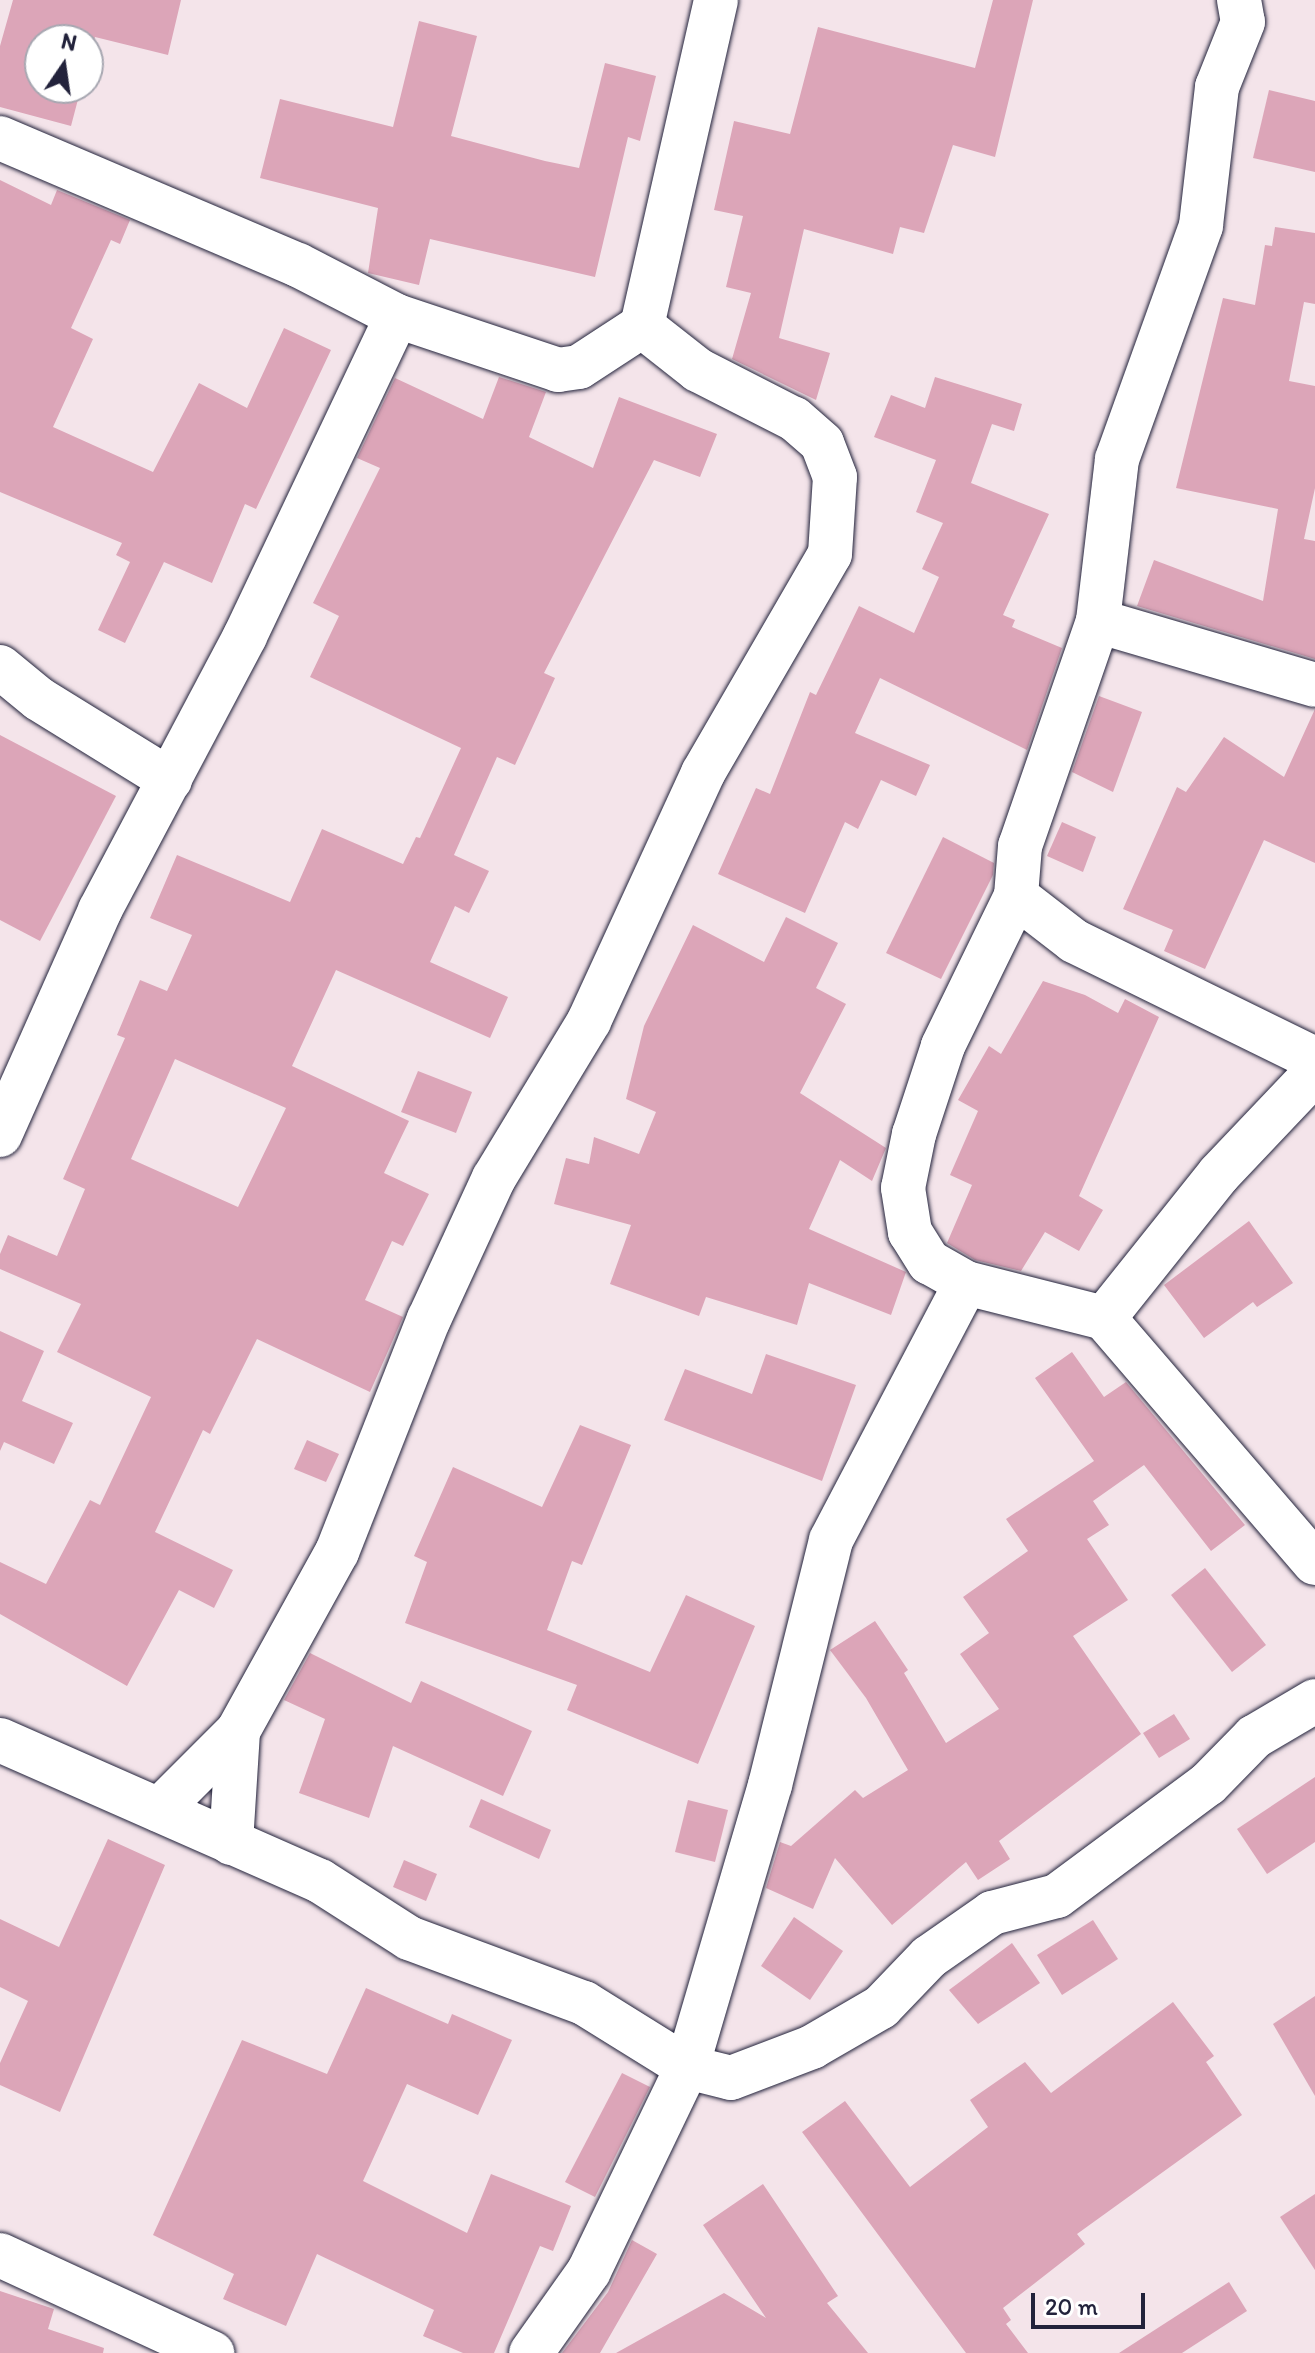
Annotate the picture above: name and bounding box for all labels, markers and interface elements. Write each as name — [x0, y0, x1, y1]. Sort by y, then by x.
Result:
north arrow — [24, 24, 104, 104]
text: N — [59, 27, 79, 57]
scale bar — [1035, 2277, 1149, 2327]
text: 20 m — [1045, 2292, 1098, 2321]

